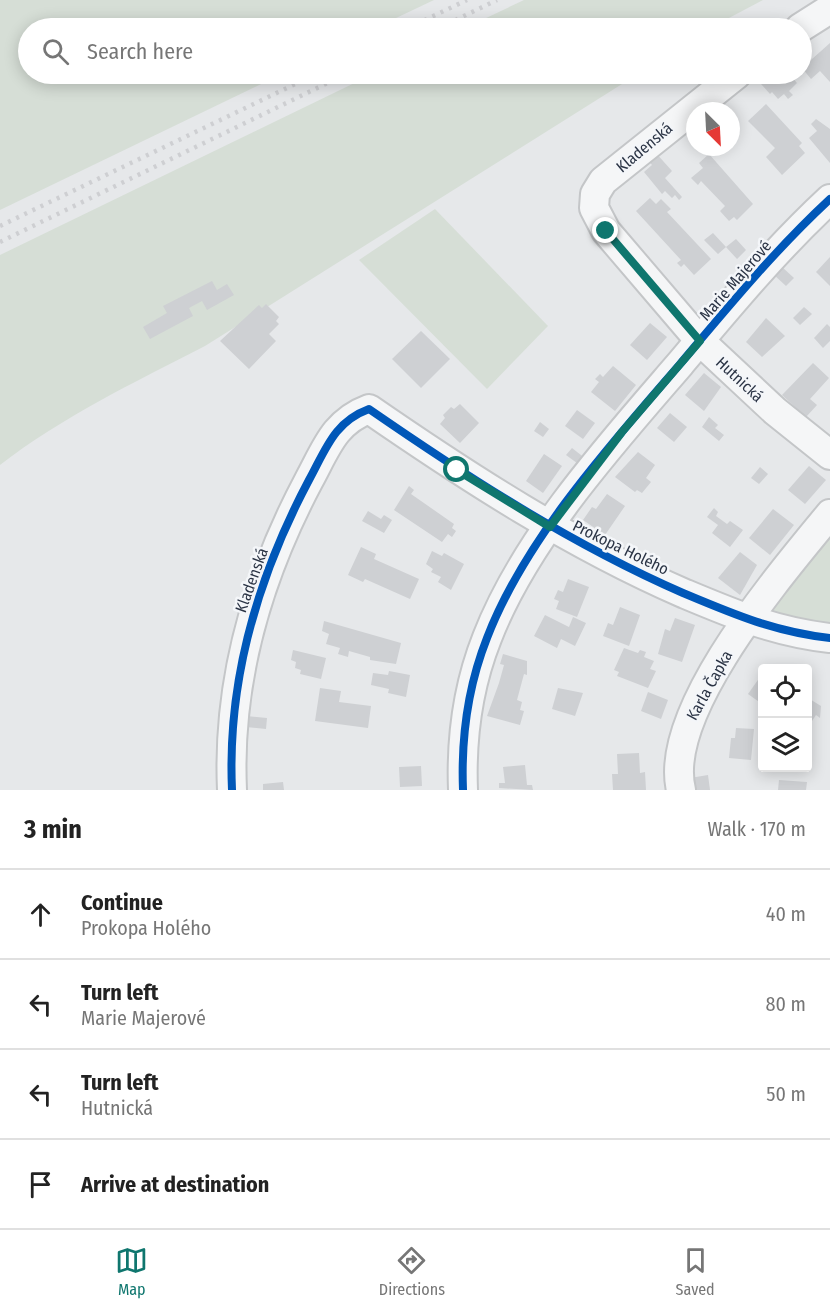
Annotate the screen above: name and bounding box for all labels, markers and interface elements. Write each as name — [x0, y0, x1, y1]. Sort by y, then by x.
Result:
search box — [18, 18, 812, 84]
icon: search — [39, 35, 72, 68]
text: Search here — [87, 38, 193, 65]
north arrow — [686, 102, 740, 156]
street label: Kladenská — [612, 118, 676, 176]
route end — [592, 217, 618, 243]
street label: Marie Majerové — [695, 236, 775, 324]
street label: Hutnická — [712, 353, 767, 406]
route start — [443, 456, 469, 482]
street label: Prokopa Holého — [570, 516, 672, 579]
street label: Kladenská — [231, 545, 272, 615]
street label: Karla Čapka — [682, 646, 736, 723]
map controls — [758, 664, 812, 772]
button: locate — [758, 664, 812, 718]
button: layers — [758, 718, 812, 772]
text: 3 min — [24, 814, 82, 845]
text: Walk · 170 m — [708, 817, 806, 841]
text: Continue — [81, 889, 163, 916]
icon: ahead — [24, 898, 57, 931]
text: 40 m — [766, 902, 806, 926]
text: Prokopa Holého — [81, 916, 211, 940]
text: Turn left — [81, 979, 159, 1006]
icon: left — [24, 988, 57, 1021]
text: 80 m — [766, 992, 806, 1016]
text: Marie Majerové — [81, 1006, 206, 1030]
text: Turn left — [81, 1069, 159, 1096]
icon: left — [24, 1078, 57, 1111]
text: 50 m — [766, 1082, 806, 1106]
text: Hutnická — [81, 1096, 153, 1120]
icon: arrive — [24, 1168, 57, 1201]
text: Arrive at destination — [81, 1171, 269, 1198]
tab: Map — [115, 1244, 148, 1299]
tab: Directions — [379, 1244, 445, 1299]
tab: Saved — [676, 1244, 715, 1299]

